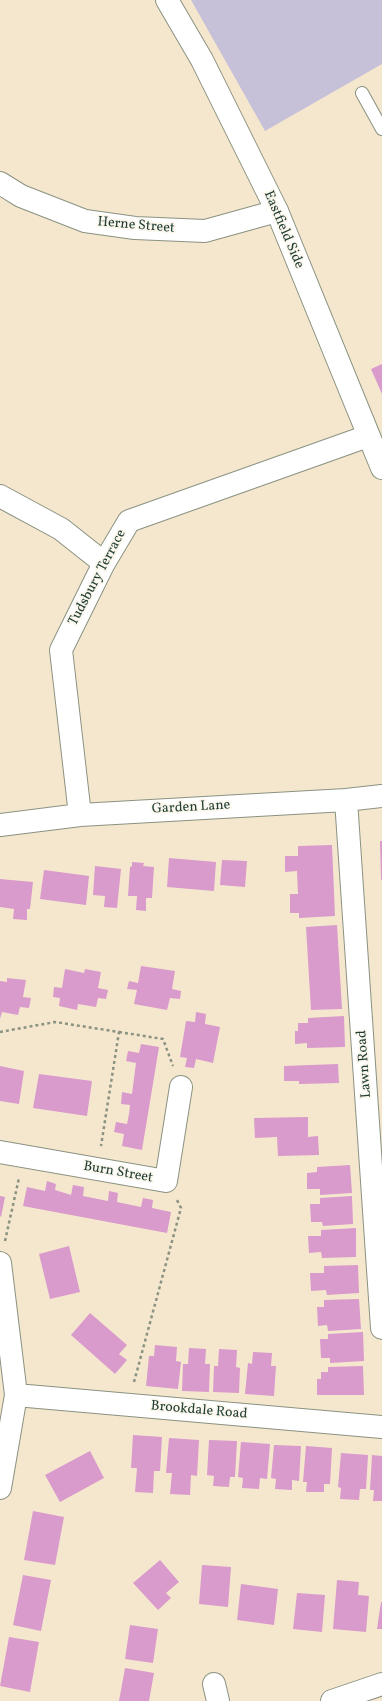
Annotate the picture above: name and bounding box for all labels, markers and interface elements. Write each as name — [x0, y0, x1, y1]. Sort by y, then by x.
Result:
street label: Eastfield Side — [259, 188, 307, 272]
street label: Herne Street — [97, 214, 175, 238]
street label: Tudsbury Terrace — [66, 527, 130, 629]
street label: Garden Lane — [151, 798, 231, 818]
street label: Lawn Road — [354, 1029, 376, 1099]
street label: Burn Street — [82, 1159, 154, 1187]
street label: Brookdale Road — [150, 1398, 248, 1424]

